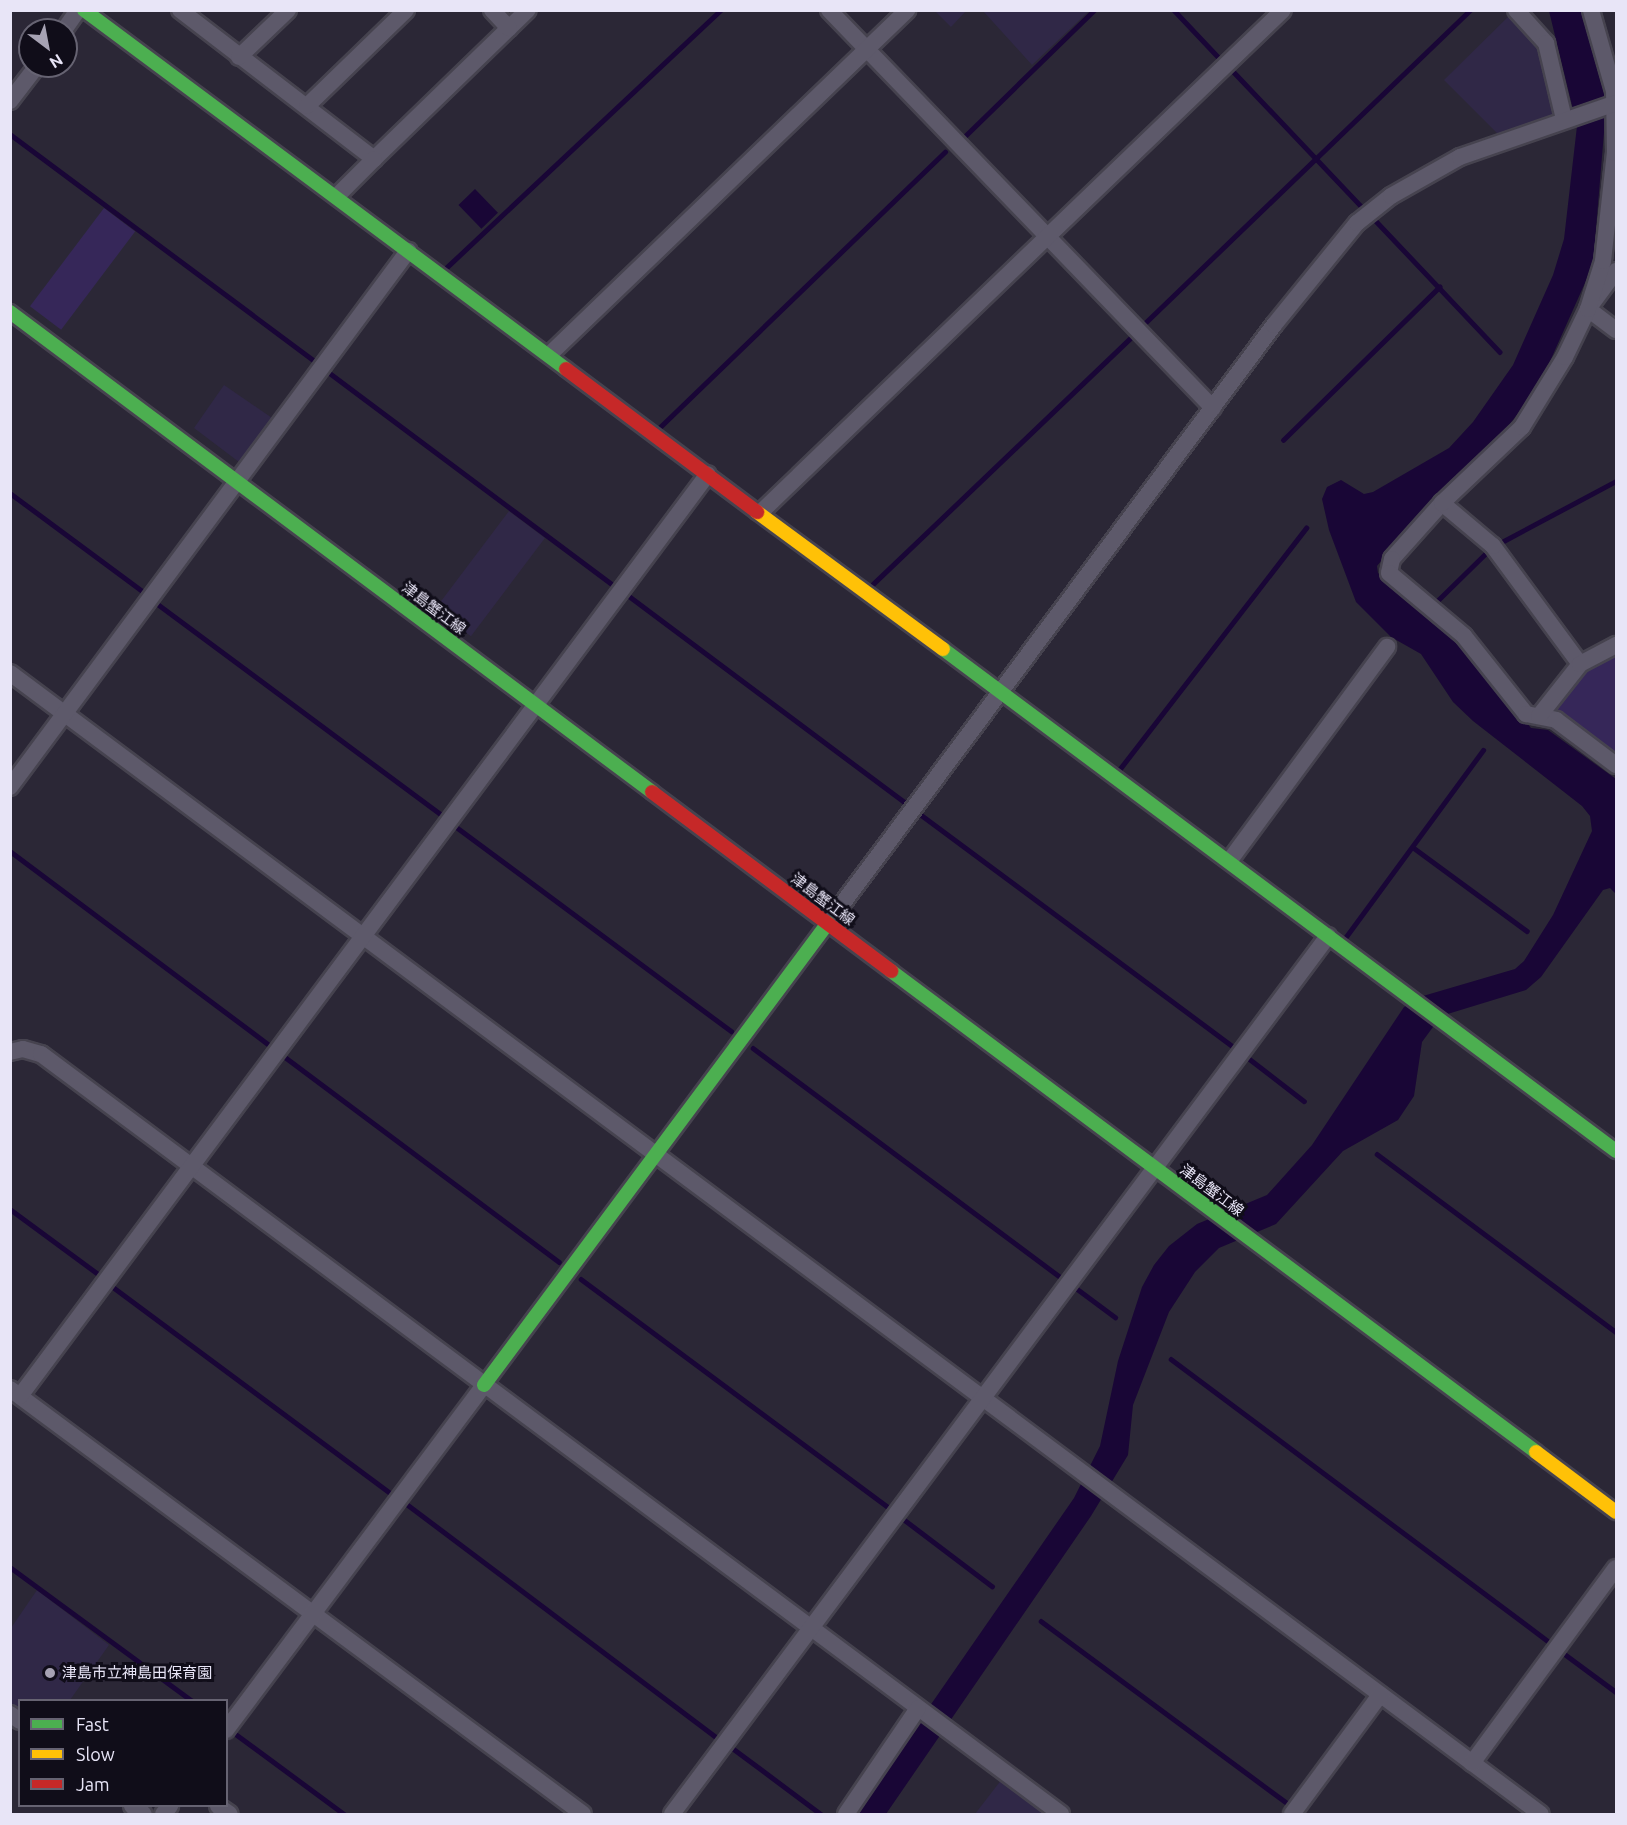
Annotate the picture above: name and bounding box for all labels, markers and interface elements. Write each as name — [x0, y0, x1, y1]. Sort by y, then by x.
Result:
north arrow — [18, 18, 78, 78]
text: N — [47, 51, 66, 72]
street label: 津島蟹江線 — [399, 578, 469, 638]
street label: 津島蟹江線 — [788, 869, 858, 929]
street label: 津島蟹江線 — [1177, 1160, 1247, 1220]
place label: 津島市立神島田保育園 — [62, 1664, 212, 1682]
marker: 津島市立神島田保育園 — [43, 1666, 57, 1680]
legend — [18, 1699, 228, 1807]
text: Fast — [76, 1714, 109, 1734]
text: Slow — [76, 1744, 115, 1764]
text: Jam — [76, 1774, 110, 1794]

